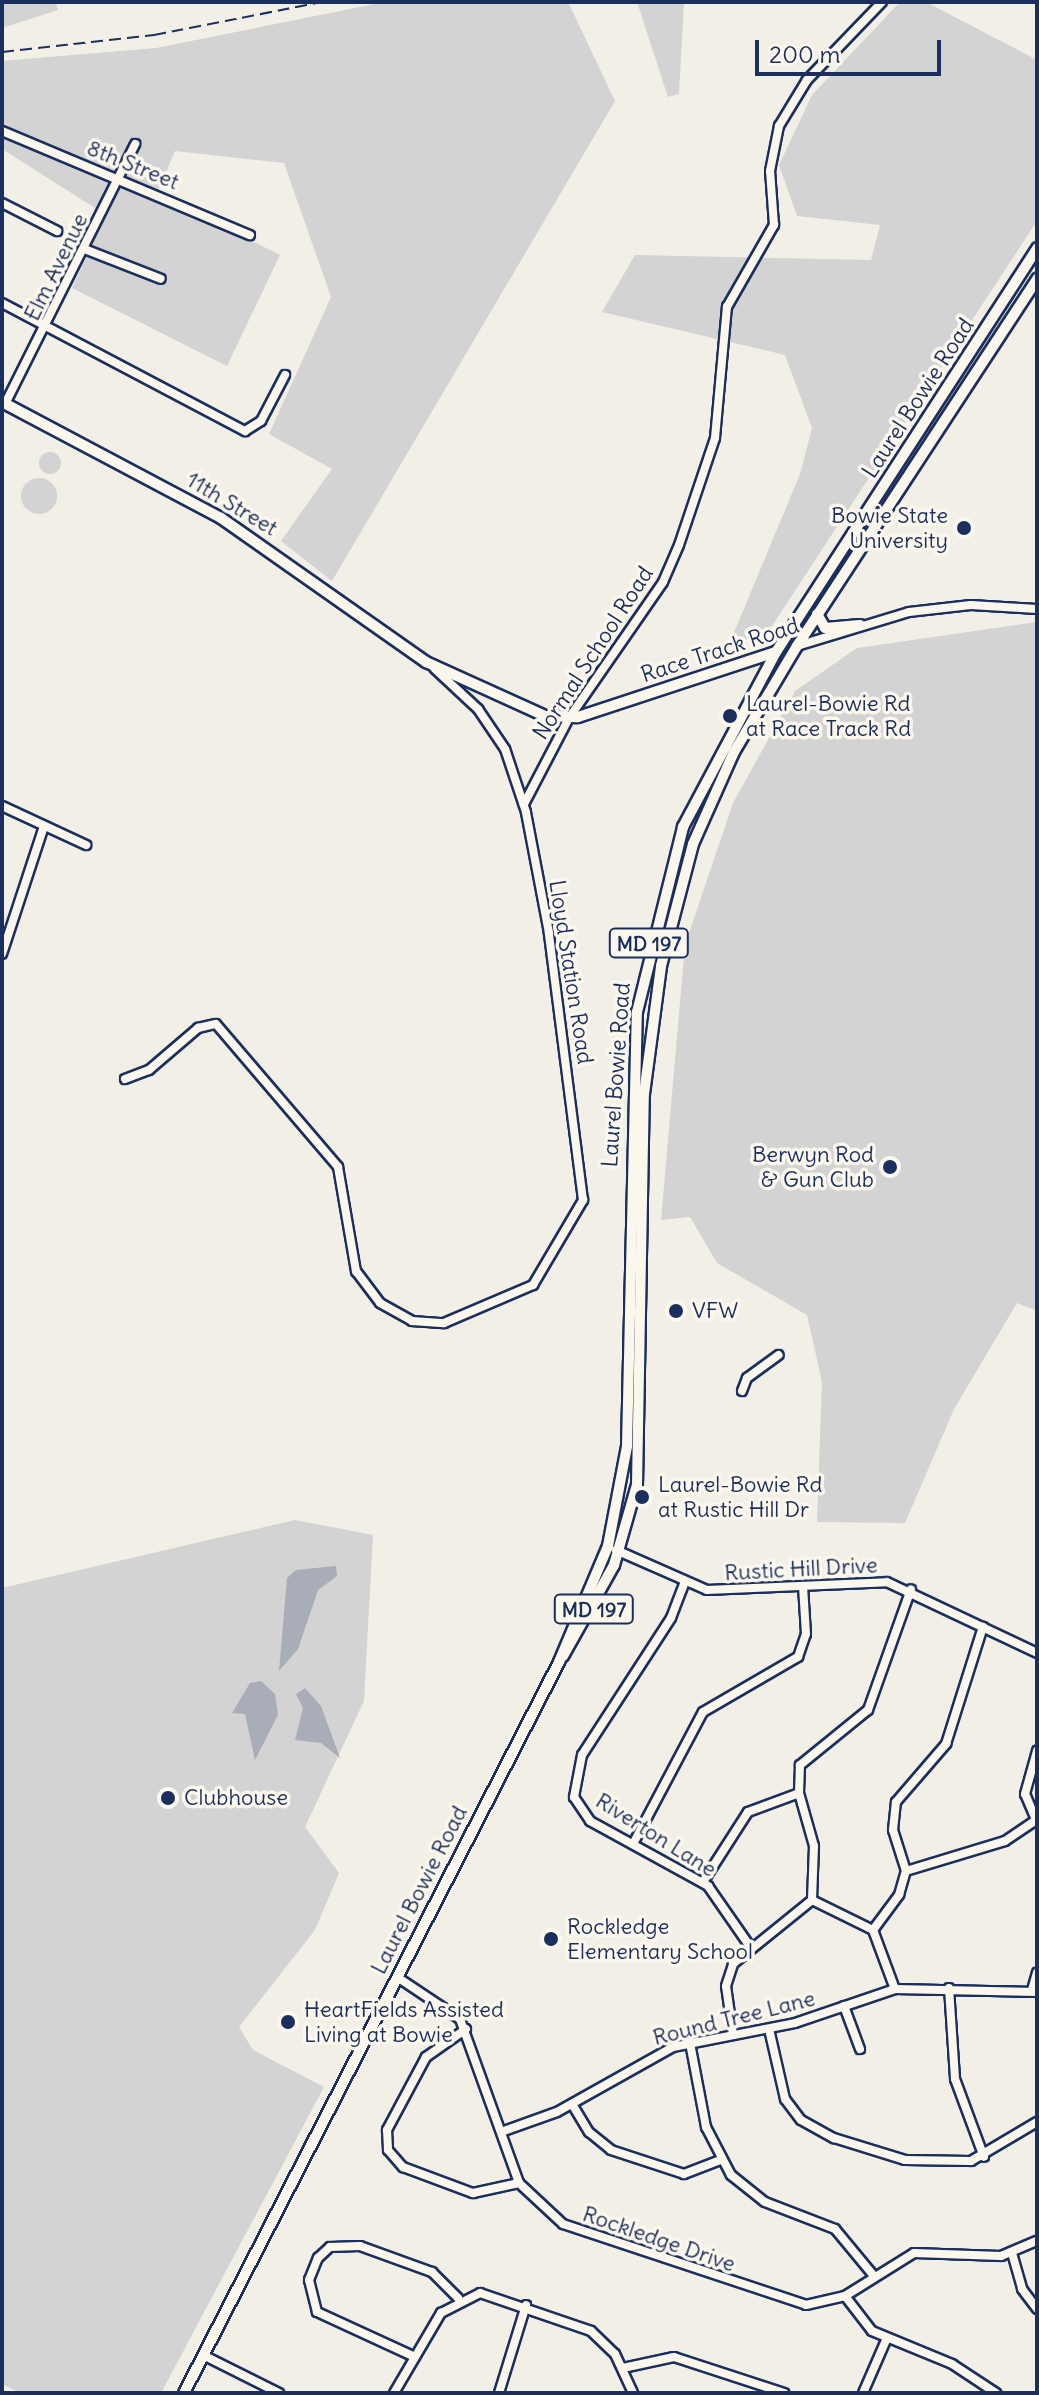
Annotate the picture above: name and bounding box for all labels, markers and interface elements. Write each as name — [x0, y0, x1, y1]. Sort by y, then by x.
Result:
scale bar — [759, 24, 945, 74]
text: 200 m — [769, 39, 841, 69]
street label: 8th Street — [83, 135, 183, 195]
street label: Elm Avenue — [19, 209, 93, 325]
street label: Laurel Bowie Road — [857, 313, 979, 483]
street label: 11th Street — [182, 467, 282, 541]
place label: Bowie State University — [831, 502, 948, 554]
marker: Bowie State University — [955, 519, 973, 537]
street label: Normal School Road — [527, 562, 659, 744]
street label: Race Track Road — [638, 612, 802, 688]
place label: Laurel-Bowie Rd at Race Track Rd — [746, 690, 911, 742]
marker: Laurel-Bowie Rd at Race Track Rd — [721, 707, 739, 725]
street label: Lloyd Station Road — [543, 878, 599, 1066]
road number: MD 197 — [607, 927, 691, 959]
street label: Laurel Bowie Road — [596, 982, 636, 1168]
place label: Berwyn Rod & Gun Club — [752, 1141, 874, 1192]
marker: Berwyn Rod & Gun Club — [881, 1158, 899, 1176]
place label: VFW — [692, 1298, 738, 1324]
marker: VFW — [667, 1302, 685, 1320]
place label: Laurel-Bowie Rd at Rustic Hill Dr — [658, 1471, 823, 1522]
marker: Laurel-Bowie Rd at Rustic Hill Dr — [633, 1488, 651, 1506]
street label: Rustic Hill Drive — [724, 1552, 878, 1586]
road number: MD 197 — [552, 1593, 636, 1625]
place label: Clubhouse — [184, 1785, 288, 1811]
street label: Riverton Lane — [591, 1787, 721, 1883]
marker: Clubhouse — [159, 1789, 177, 1807]
street label: Laurel Bowie Road — [365, 1802, 473, 1978]
place label: Rockledge Elementary School — [567, 1913, 753, 1964]
marker: Rockledge Elementary School — [542, 1930, 560, 1948]
street label: Round Tree Lane — [650, 1985, 818, 2051]
place label: HeartFields Assisted Living at Bowie — [304, 1996, 504, 2048]
marker: HeartFields Assisted Living at Bowie — [279, 2013, 297, 2031]
street label: Rockledge Drive — [579, 2201, 739, 2277]

